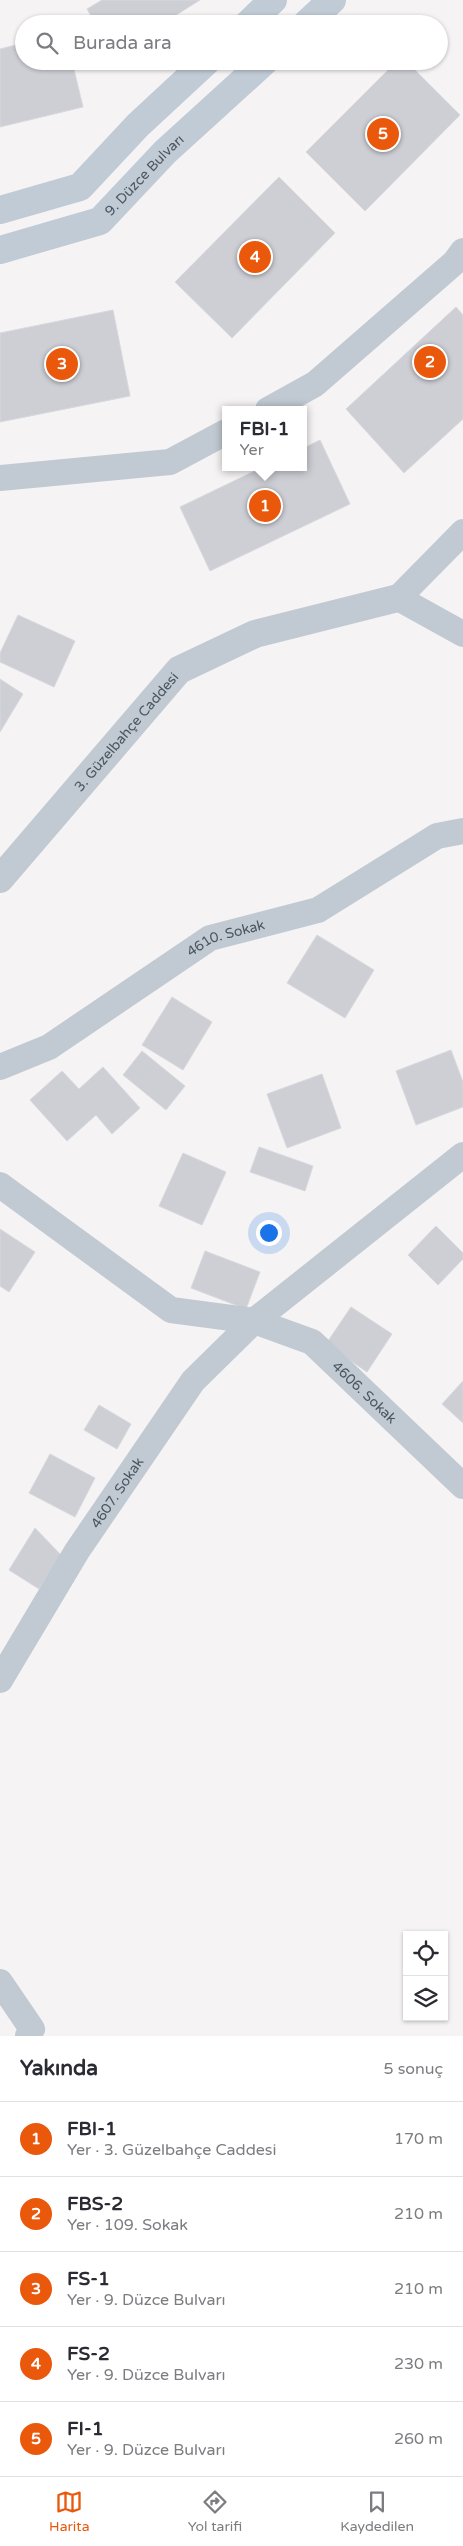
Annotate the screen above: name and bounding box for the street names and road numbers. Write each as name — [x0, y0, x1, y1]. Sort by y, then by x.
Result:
street label: 9. Düzce Bulvarı — [101, 131, 188, 220]
street label: 3. Güzelbahçe Caddesi — [71, 669, 182, 795]
street label: 4610. Sokak — [183, 916, 267, 960]
street label: 4606. Sokak — [329, 1358, 400, 1427]
street label: 4607. Sokak — [87, 1454, 148, 1531]

